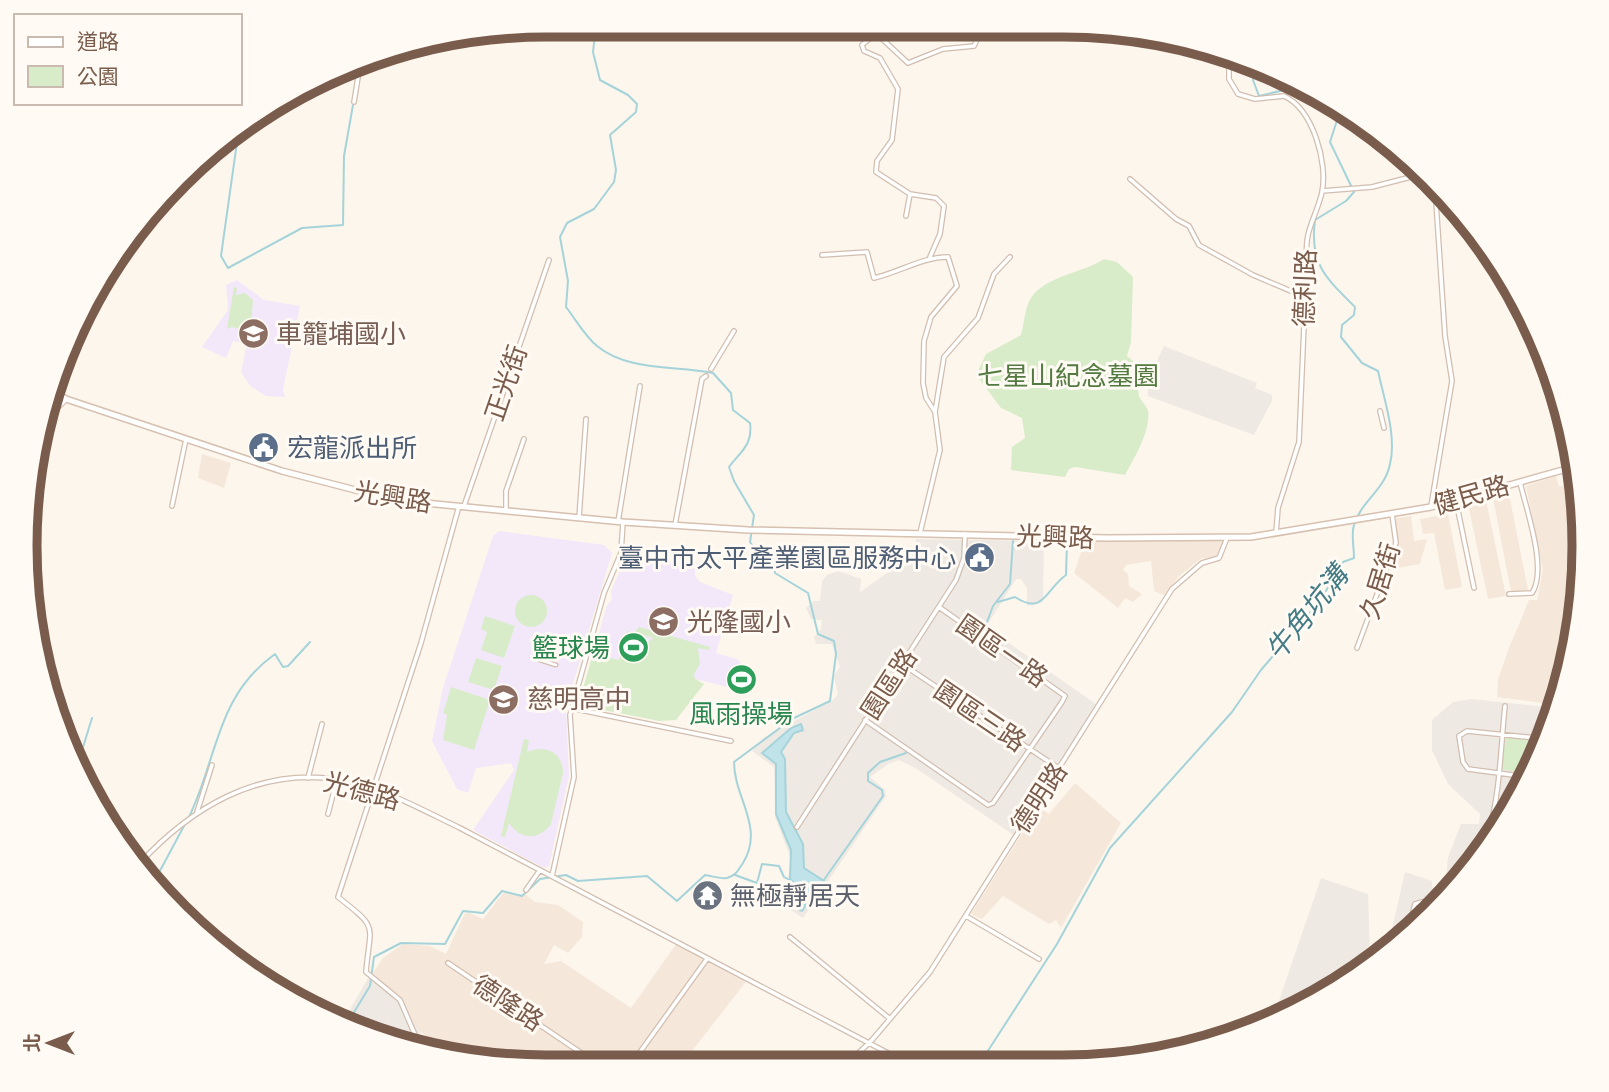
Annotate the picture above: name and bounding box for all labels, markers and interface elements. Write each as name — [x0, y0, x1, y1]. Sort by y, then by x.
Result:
legend — [14, 14, 242, 105]
text: 道路 — [77, 27, 119, 57]
text: 公園 — [77, 62, 119, 92]
street label: 德利路 — [1285, 248, 1325, 328]
place label: 車籠埔國小 — [276, 315, 406, 353]
school or university icon: 車籠埔國小 — [236, 317, 270, 351]
street label: 正光街 — [475, 340, 537, 426]
park label: 七星山紀念墓園 — [977, 357, 1159, 395]
place label: 宏龍派出所 — [287, 429, 417, 467]
public building icon: 宏龍派出所 — [247, 431, 281, 465]
street label: 健民路 — [1428, 466, 1514, 524]
street label: 光興路 — [352, 472, 434, 522]
street label: 光興路 — [1015, 517, 1095, 557]
street label: 久居街 — [1350, 538, 1410, 624]
place label: 臺中市太平產業園區服務中心 — [618, 539, 956, 577]
public building icon: 臺中市太平產業園區服務中心 — [962, 541, 996, 575]
water label: 牛角坑溝 — [1256, 553, 1361, 669]
place label: 光隆國小 — [687, 603, 791, 641]
school or university icon: 光隆國小 — [647, 605, 681, 639]
street label: 園區一路 — [948, 606, 1056, 696]
place label: 籃球場 — [532, 629, 610, 667]
sports icon: 籃球場 — [616, 631, 650, 665]
street label: 園區路 — [852, 641, 926, 727]
sports icon: 風雨操場 — [724, 662, 758, 696]
street label: 園區三路 — [926, 671, 1034, 761]
place label: 慈明高中 — [527, 680, 631, 718]
school or university icon: 慈明高中 — [487, 682, 521, 716]
place label: 風雨操場 — [689, 695, 793, 733]
street label: 德明路 — [1002, 755, 1076, 841]
street label: 光德路 — [319, 763, 405, 819]
place label: 無極靜居天 — [730, 877, 860, 915]
temple icon: 無極靜居天 — [690, 879, 724, 913]
street label: 德隆路 — [465, 966, 551, 1040]
north arrow — [14, 1008, 84, 1078]
text: 北 — [19, 1033, 46, 1053]

